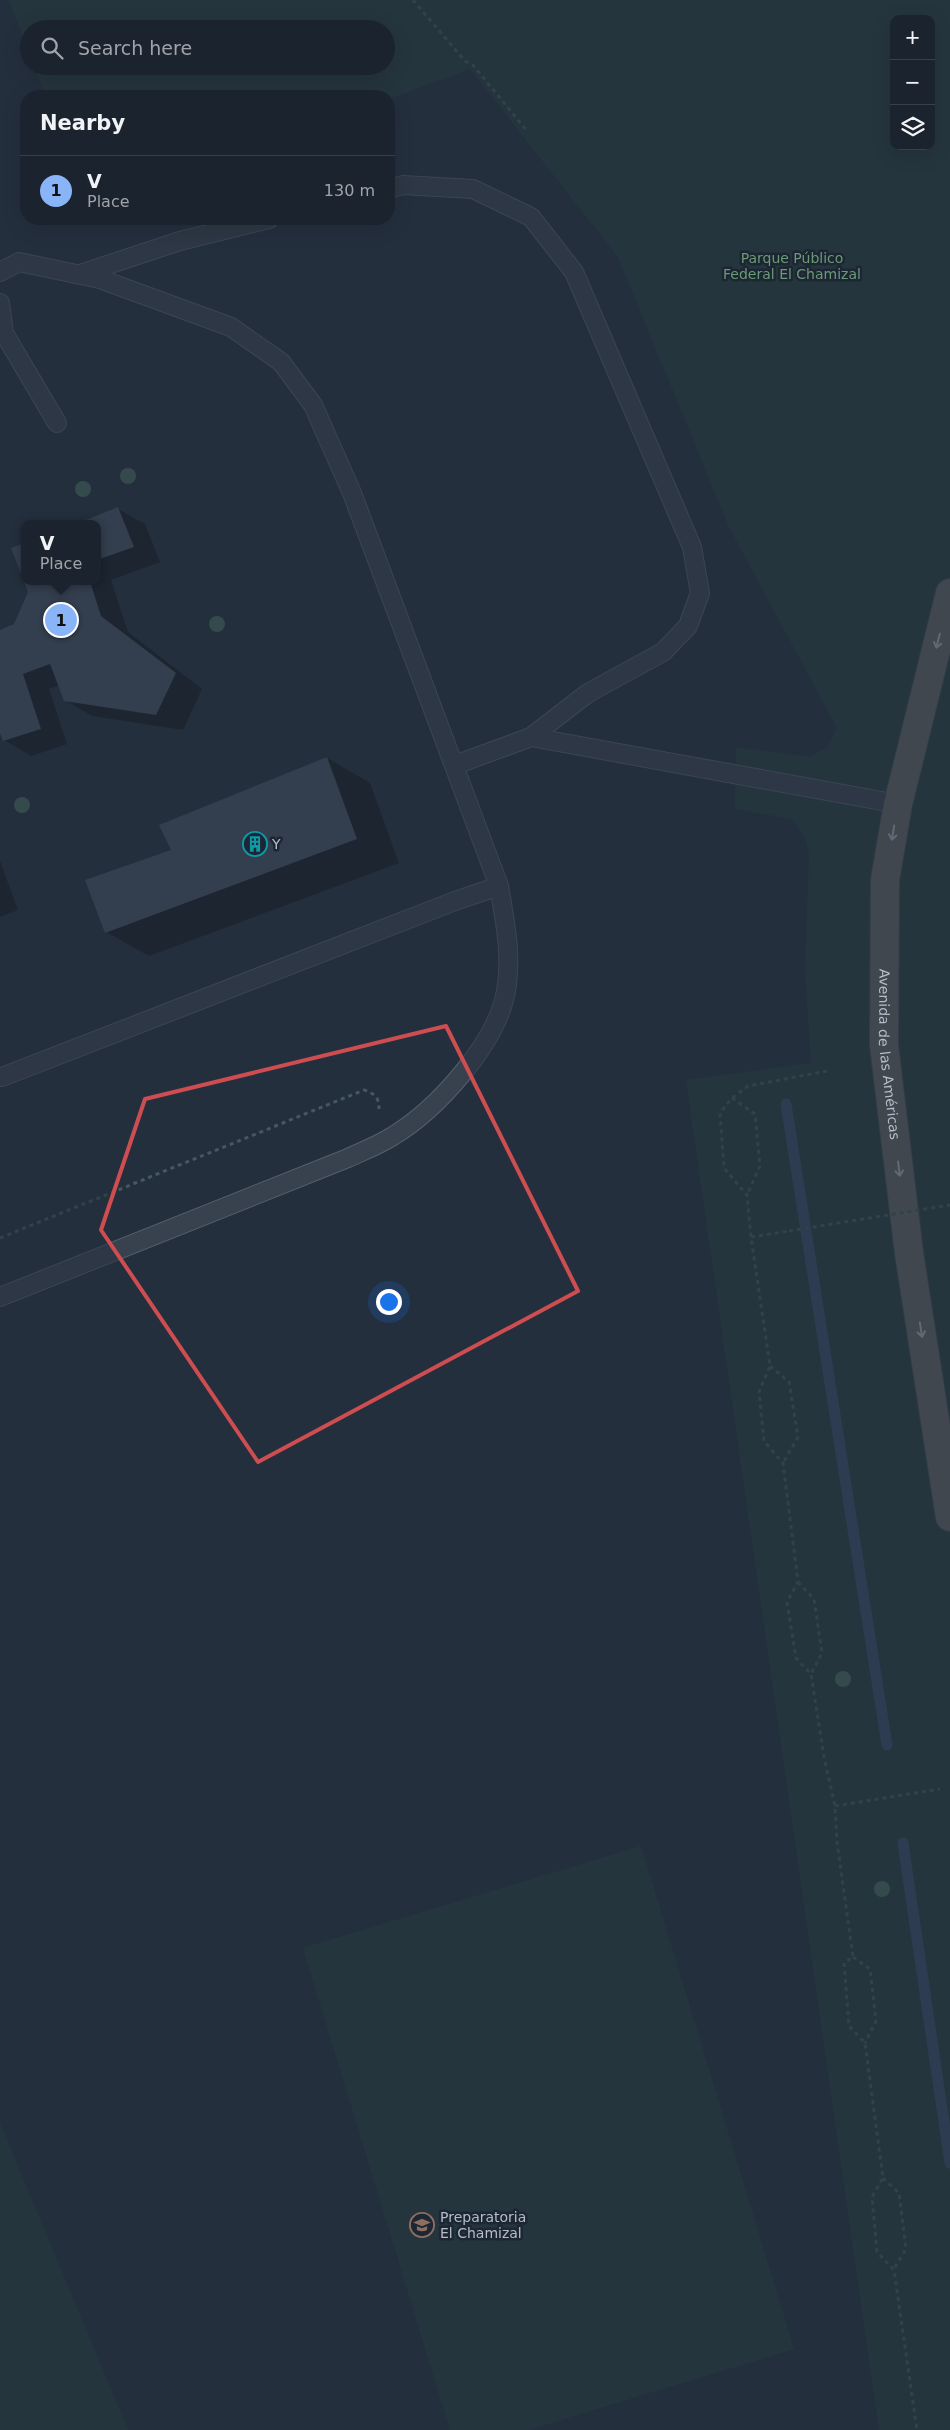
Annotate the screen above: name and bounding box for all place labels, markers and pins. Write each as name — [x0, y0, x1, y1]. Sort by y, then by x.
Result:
pin: 1 — [45, 601, 77, 639]
building icon: Y — [242, 831, 268, 857]
place label: Y — [271, 836, 281, 852]
place label: Preparatoria El Chamizal — [440, 2209, 526, 2241]
school or university icon: Preparatoria El Chamizal — [409, 2212, 435, 2238]

